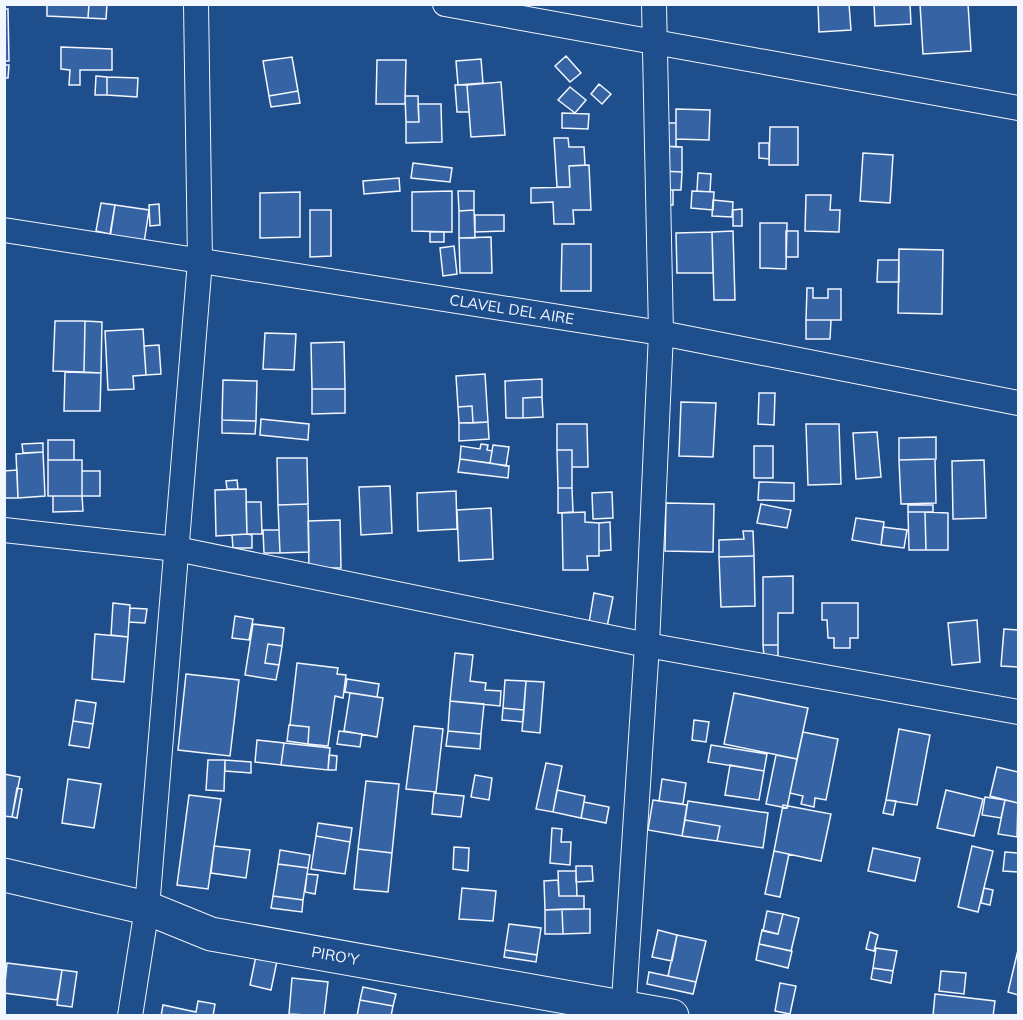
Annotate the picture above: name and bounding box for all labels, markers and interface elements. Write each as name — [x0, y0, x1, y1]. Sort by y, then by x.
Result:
street label: CLAVEL DEL AIRE — [448, 290, 576, 328]
street label: PIRO'Y — [310, 942, 361, 969]

